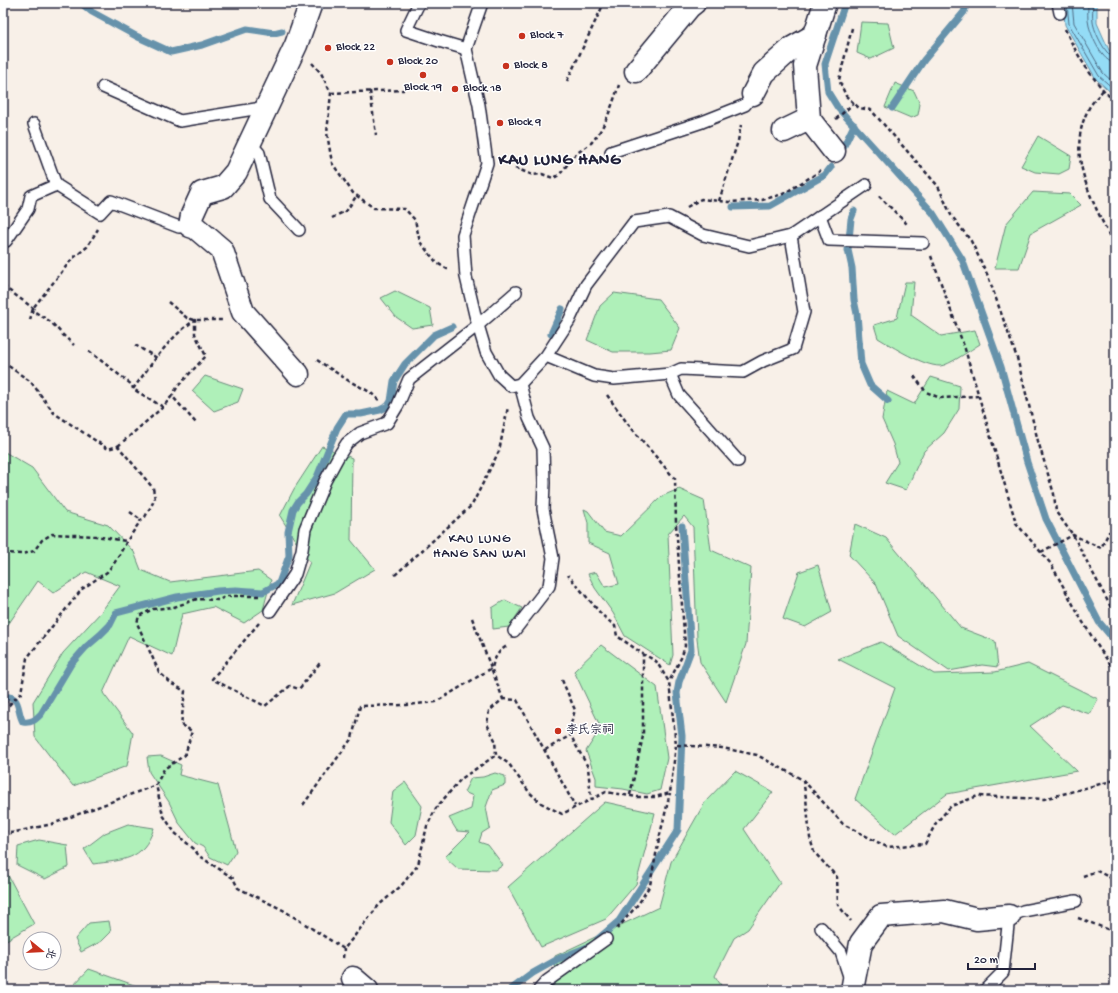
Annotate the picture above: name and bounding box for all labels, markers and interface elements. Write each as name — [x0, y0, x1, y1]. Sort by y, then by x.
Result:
place label: Block 7 — [529, 29, 564, 43]
marker: Block 7 — [517, 31, 527, 41]
place label: Block 22 — [335, 41, 375, 55]
marker: Block 22 — [323, 43, 333, 53]
place label: Block 20 — [397, 55, 438, 69]
marker: Block 20 — [385, 57, 395, 67]
place label: Block 8 — [513, 59, 548, 73]
marker: Block 8 — [501, 61, 511, 71]
marker: Block 19 — [418, 70, 428, 80]
place label: Block 19 — [403, 81, 442, 95]
place label: Block 18 — [462, 82, 502, 96]
marker: Block 18 — [450, 84, 460, 94]
place label: Block 9 — [507, 116, 541, 130]
marker: Block 9 — [495, 118, 505, 128]
district label: KAU LUNG HANG — [498, 152, 621, 171]
district label: KAU LUNG HANG SAN WAI — [433, 532, 527, 562]
place label: 李氏宗祠 — [566, 723, 614, 738]
marker: 李氏宗祠 — [553, 726, 563, 736]
north arrow — [22, 931, 62, 971]
scale bar — [968, 945, 1035, 971]
text: 北 — [42, 946, 57, 961]
text: 20 m — [974, 954, 999, 968]

